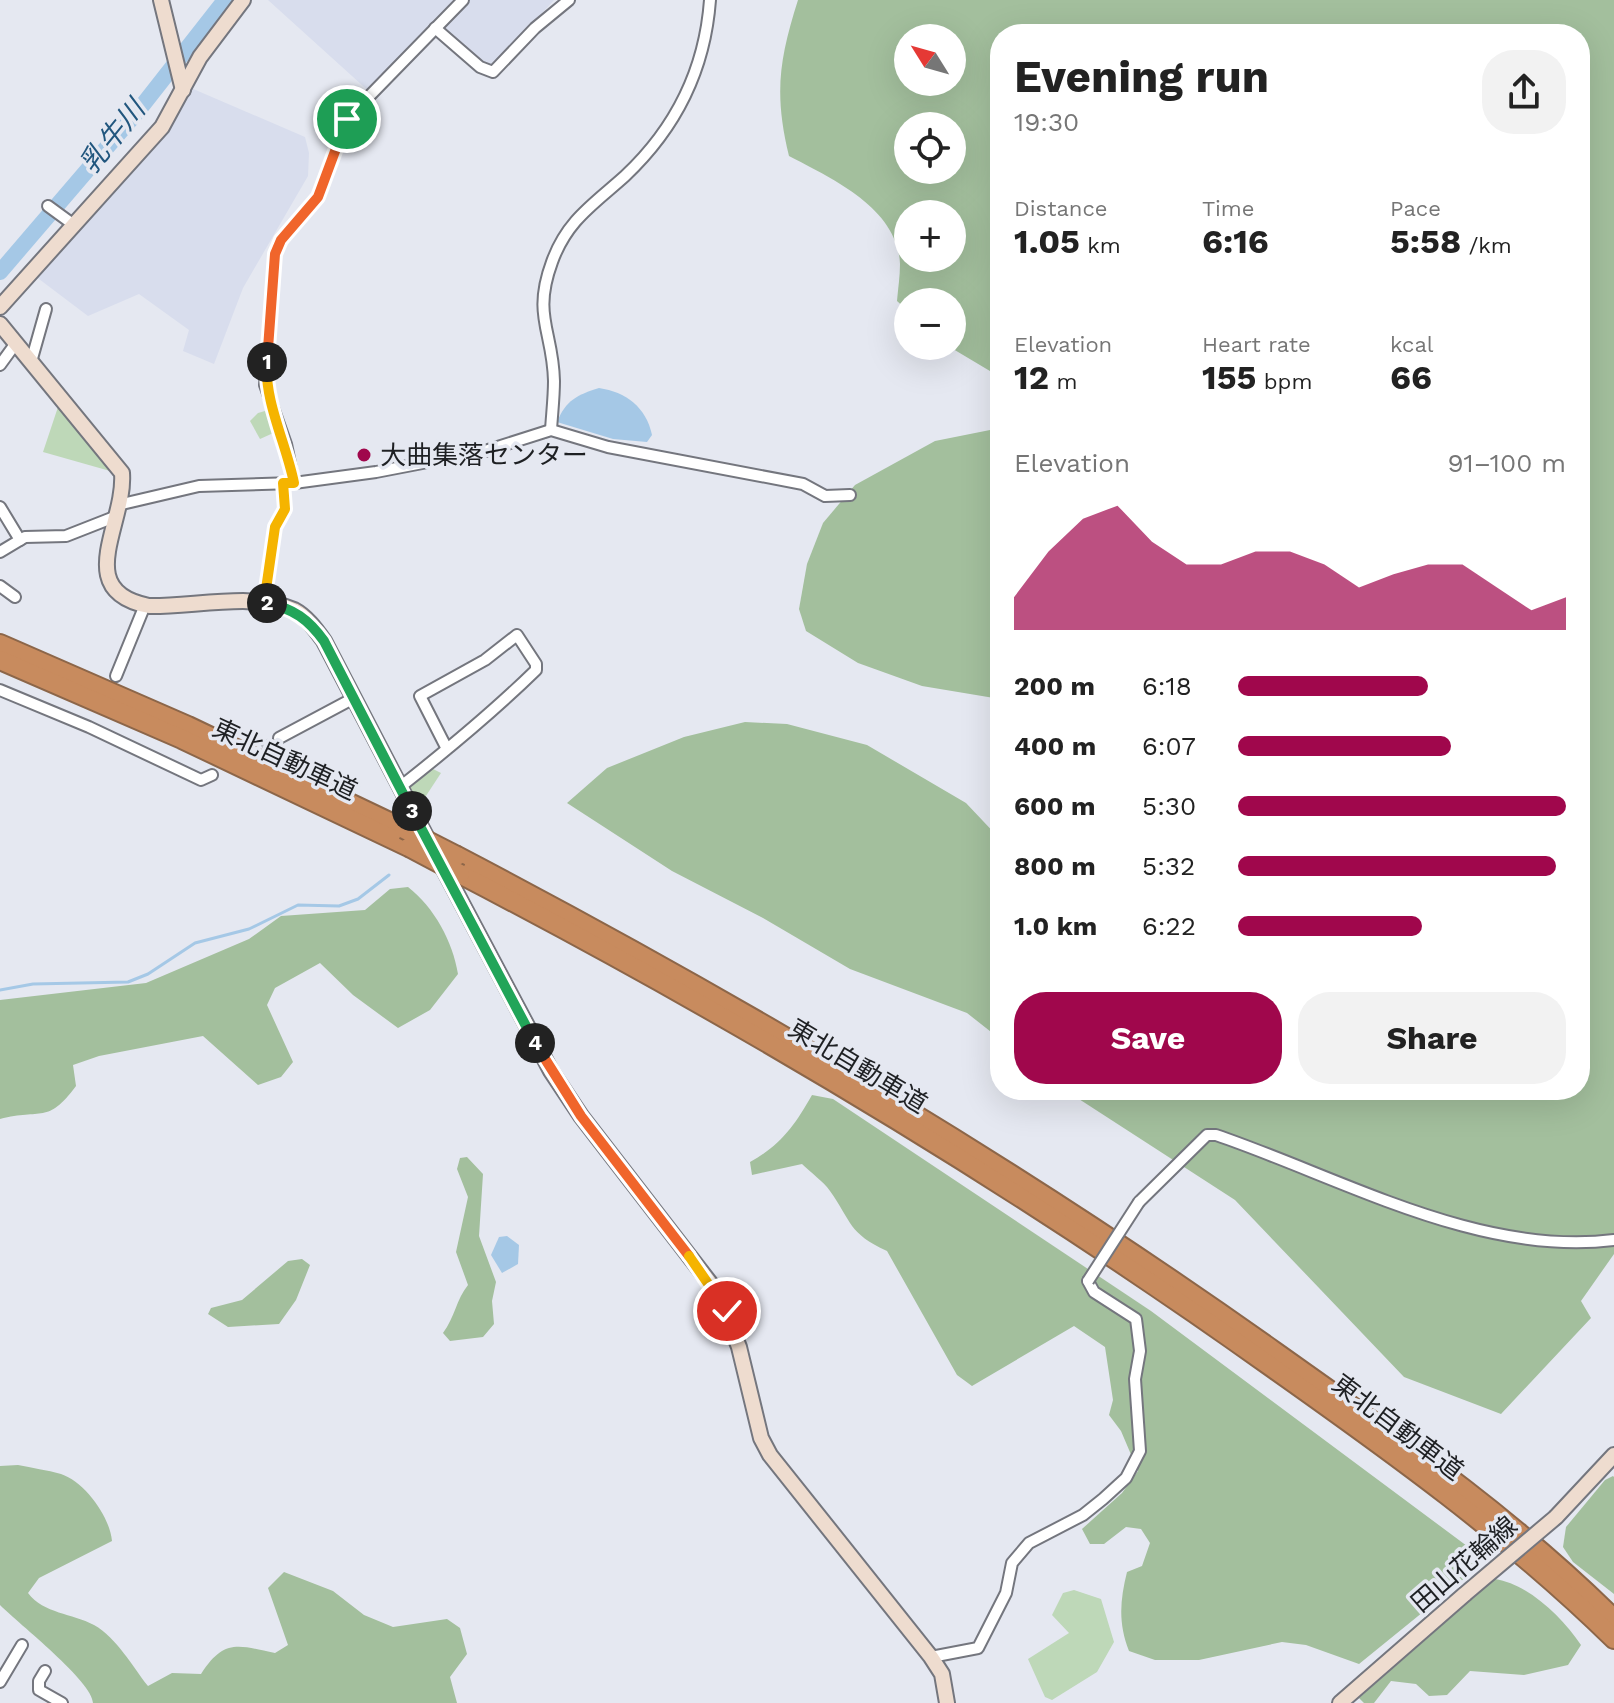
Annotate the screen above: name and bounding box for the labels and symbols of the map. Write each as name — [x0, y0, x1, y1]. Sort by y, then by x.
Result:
north arrow — [894, 24, 966, 96]
pin — [313, 85, 381, 153]
water label: 乳牛川 — [73, 91, 154, 179]
pin: 1 — [247, 342, 287, 382]
place label: 大曲集落センター — [380, 440, 588, 470]
marker: 大曲集落センター — [355, 446, 373, 464]
pin: 2 — [247, 583, 287, 623]
street label: 東北自動車道 — [208, 712, 362, 806]
pin: 3 — [392, 791, 432, 831]
street label: 東北自動車道 — [783, 1013, 933, 1119]
pin: 4 — [515, 1023, 555, 1063]
pin — [693, 1277, 761, 1345]
street label: 東北自動車道 — [1327, 1368, 1469, 1486]
street label: 田山花輪線 — [1405, 1510, 1523, 1618]

